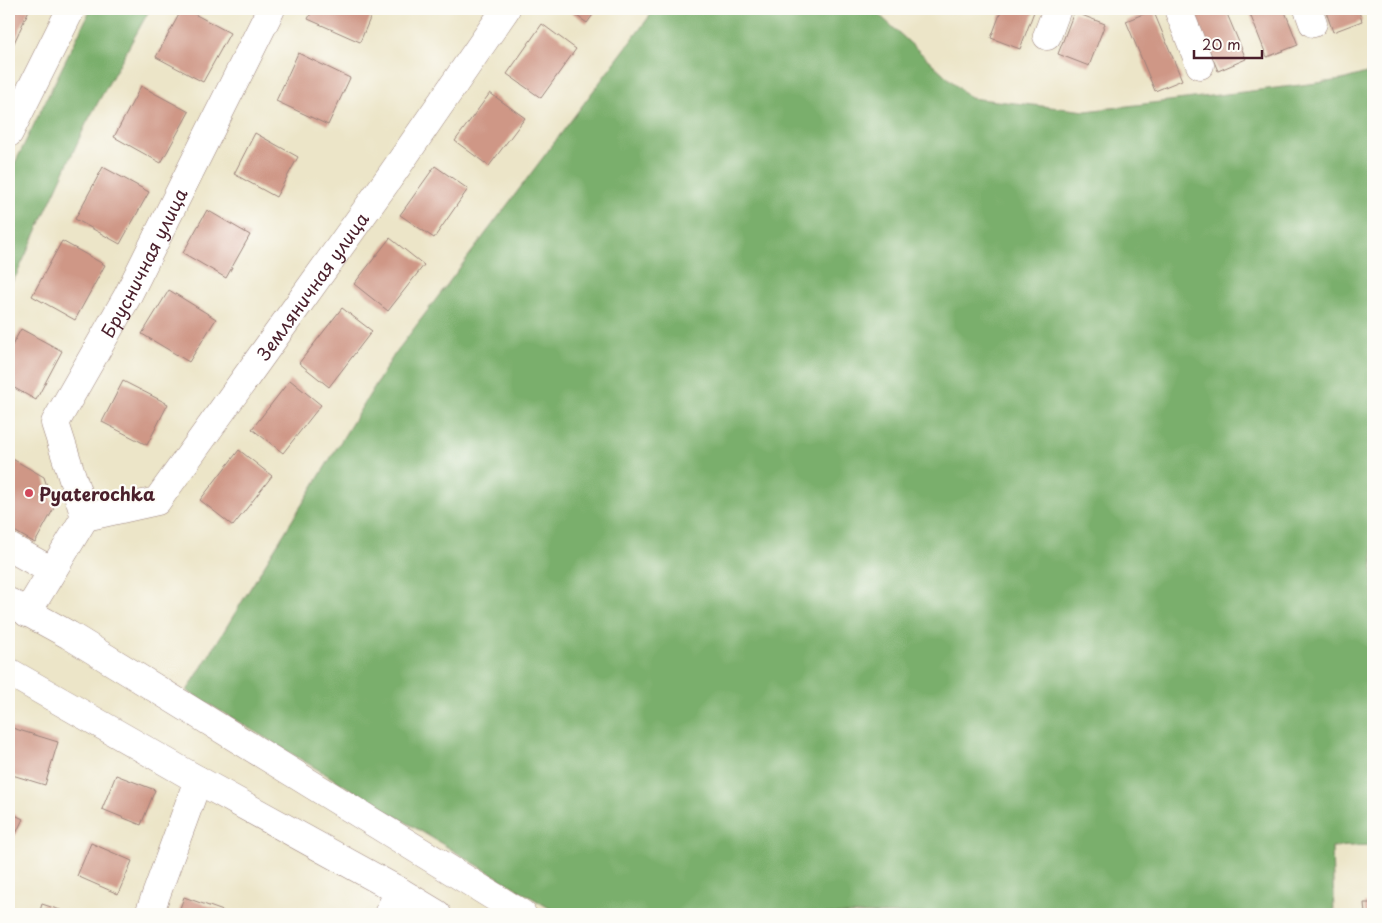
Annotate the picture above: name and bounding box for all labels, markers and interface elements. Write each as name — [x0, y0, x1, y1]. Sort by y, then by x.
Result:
scale bar — [1194, 28, 1262, 60]
text: 20 m — [1202, 32, 1241, 55]
street label: Брусничная улица — [93, 182, 193, 342]
street label: Земляничная улица — [249, 205, 375, 365]
place label: Pyaterochka — [39, 480, 155, 507]
marker: Pyaterochka — [23, 487, 35, 499]

